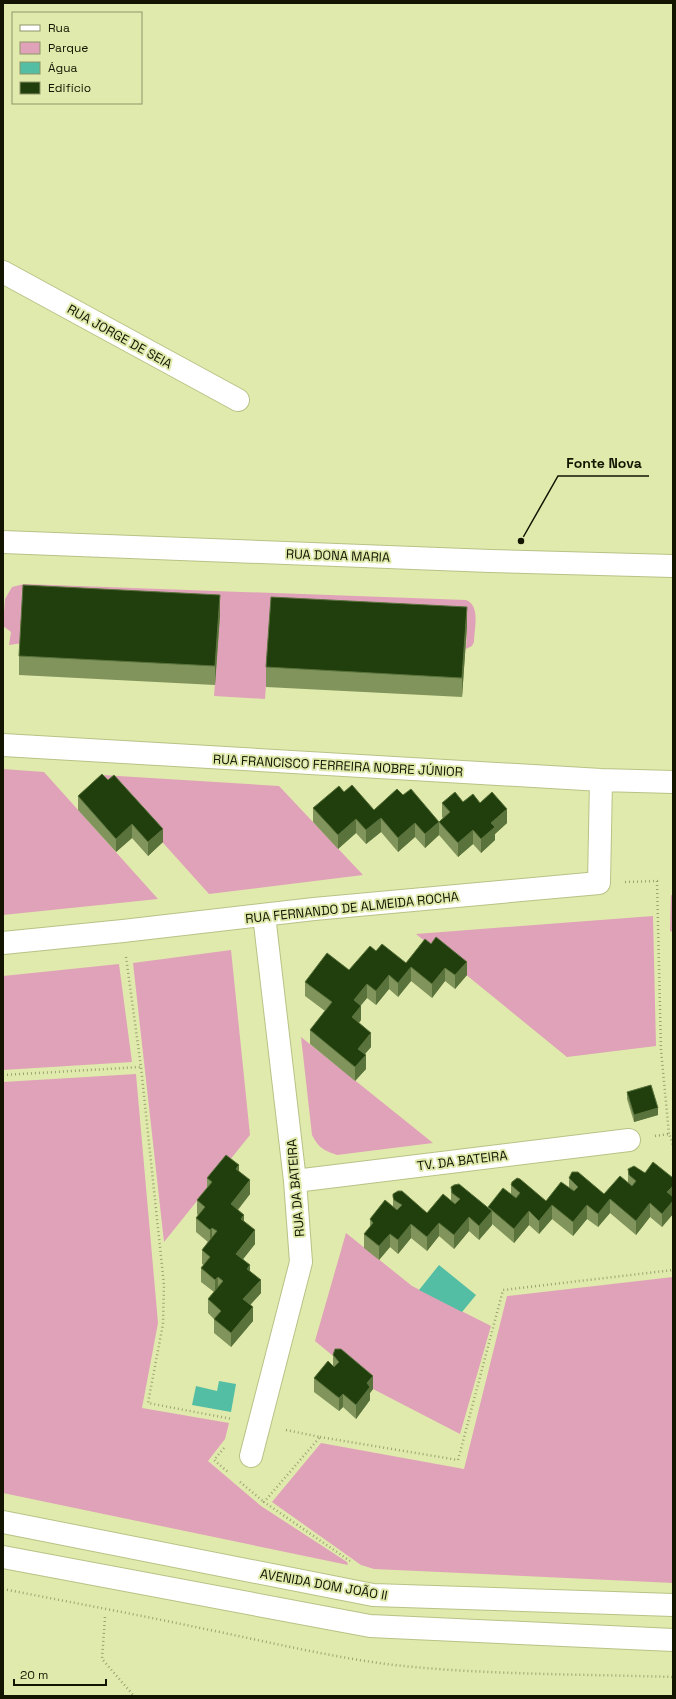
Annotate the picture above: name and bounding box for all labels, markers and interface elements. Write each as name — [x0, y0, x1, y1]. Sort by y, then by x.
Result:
legend — [12, 12, 142, 104]
text: Rua — [48, 20, 70, 36]
text: Parque — [48, 40, 88, 56]
text: Água — [48, 60, 78, 76]
text: Edifício — [48, 80, 91, 96]
street label: RUA JORGE DE SEIA — [64, 300, 175, 372]
callout: Fonte Nova — [558, 450, 649, 476]
text: Fonte Nova — [566, 454, 642, 472]
street label: RUA DONA MARIA — [286, 545, 390, 566]
street label: RUA FRANCISCO FERREIRA NOBRE JÚNIOR — [213, 750, 463, 781]
street label: RUA FERNANDO DE ALMEIDA ROCHA — [244, 888, 460, 927]
street label: RUA DA BATEIRA — [283, 1138, 308, 1238]
street label: TV. DA BATEIRA — [416, 1147, 508, 1174]
street label: AVENIDA DOM JOÃO II — [259, 1565, 389, 1604]
scale bar — [14, 1661, 106, 1687]
text: 20 m — [20, 1667, 48, 1683]

